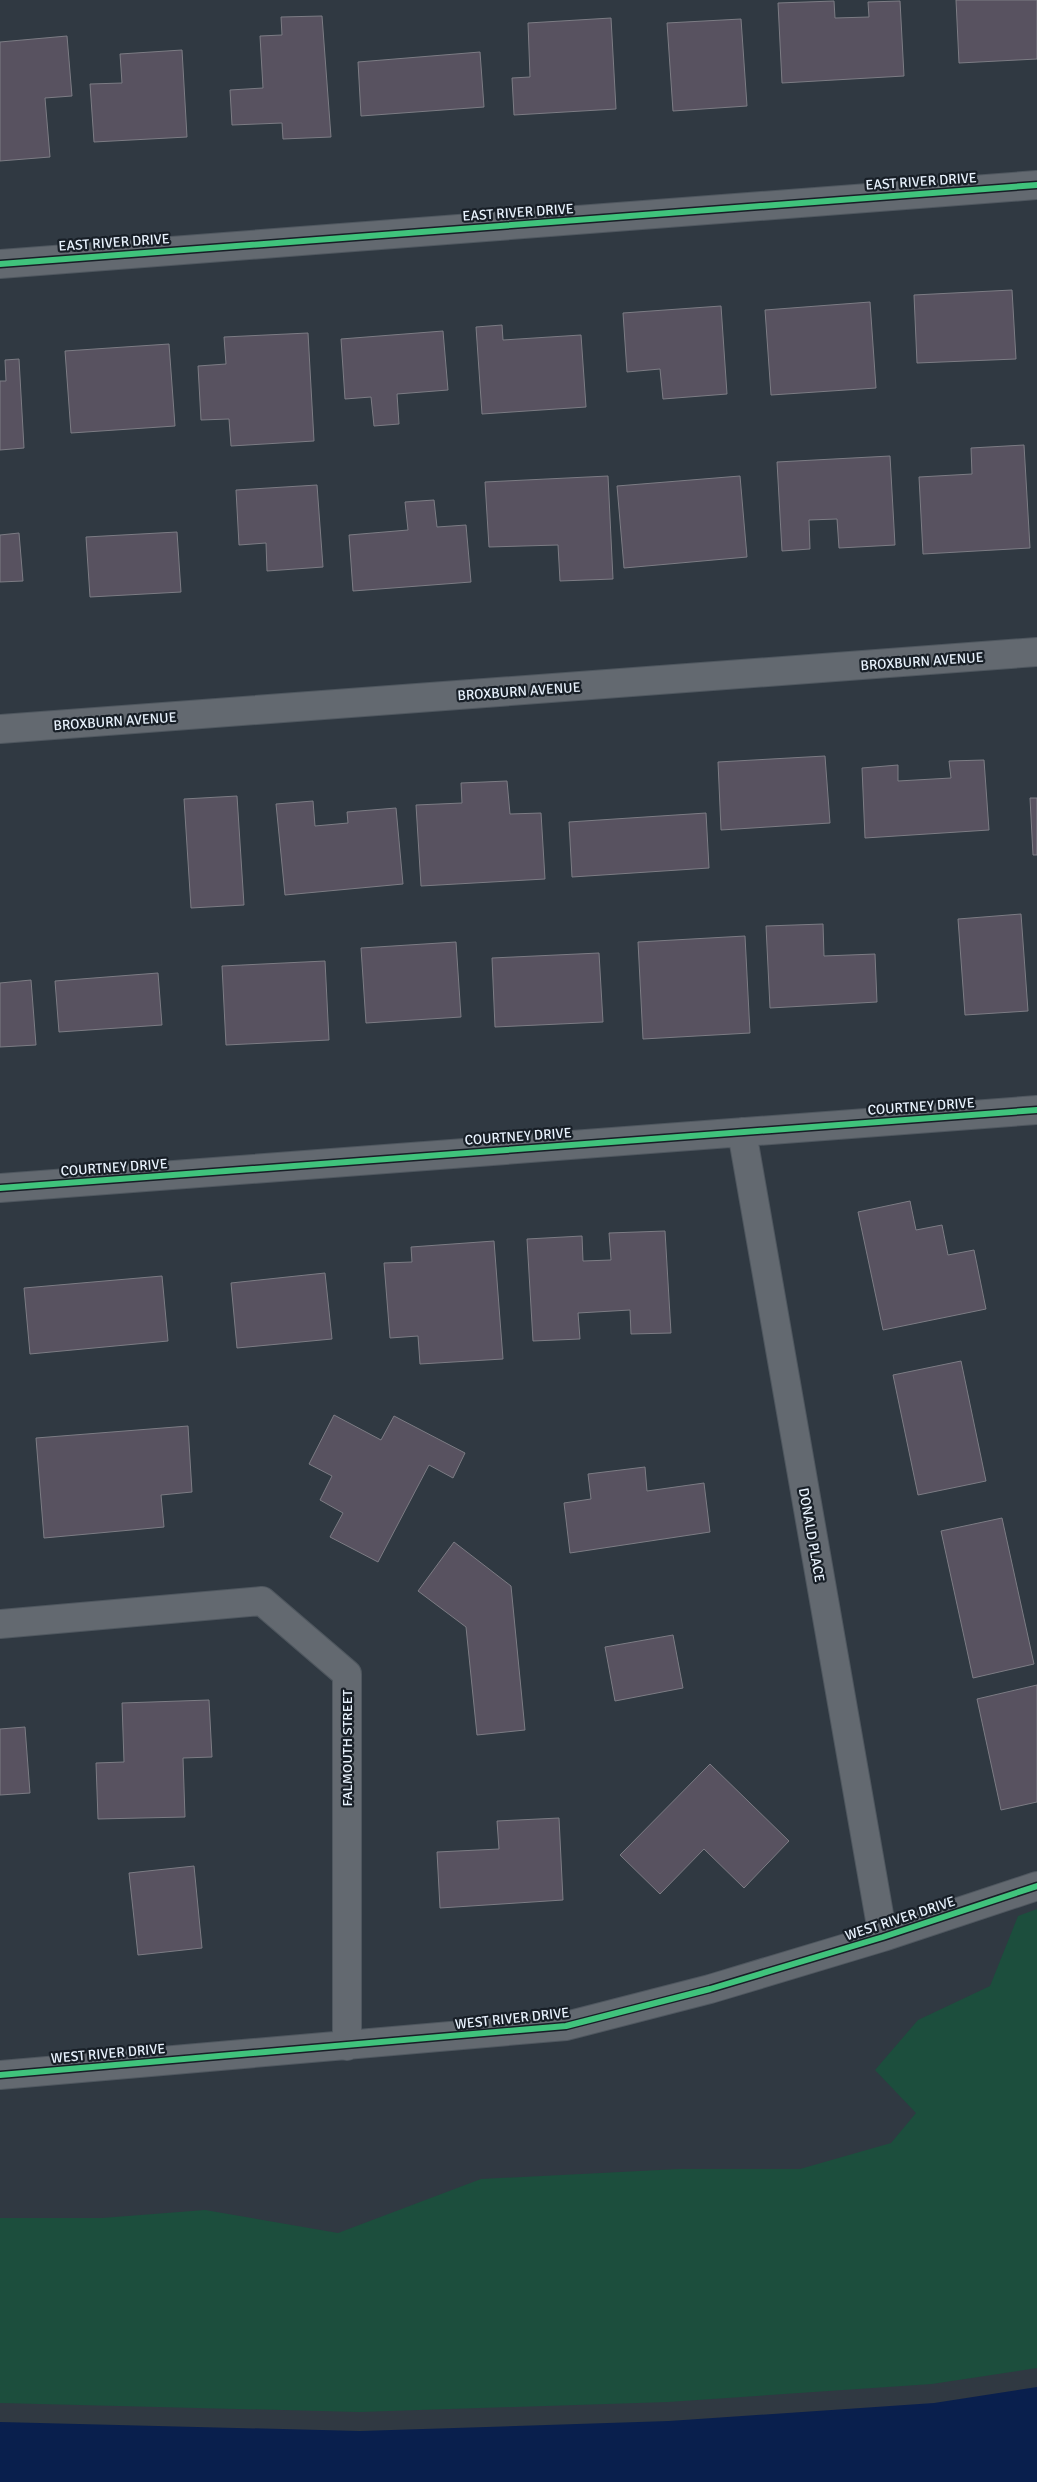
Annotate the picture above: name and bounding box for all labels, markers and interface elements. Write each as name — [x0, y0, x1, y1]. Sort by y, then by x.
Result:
street label: EAST RIVER DRIVE — [865, 169, 977, 194]
street label: EAST RIVER DRIVE — [462, 200, 574, 225]
street label: EAST RIVER DRIVE — [58, 230, 170, 255]
street label: BROXBURN AVENUE — [860, 649, 984, 674]
street label: BROXBURN AVENUE — [457, 679, 581, 704]
street label: BROXBURN AVENUE — [53, 709, 177, 734]
street label: COURTNEY DRIVE — [867, 1094, 975, 1119]
street label: COURTNEY DRIVE — [464, 1124, 572, 1149]
street label: COURTNEY DRIVE — [60, 1155, 168, 1180]
street label: DONALD PLACE — [795, 1487, 828, 1584]
street label: FALMOUTH STREET — [339, 1689, 356, 1806]
street label: WEST RIVER DRIVE — [843, 1893, 957, 1944]
street label: WEST RIVER DRIVE — [454, 2004, 570, 2033]
street label: WEST RIVER DRIVE — [50, 2040, 166, 2067]

